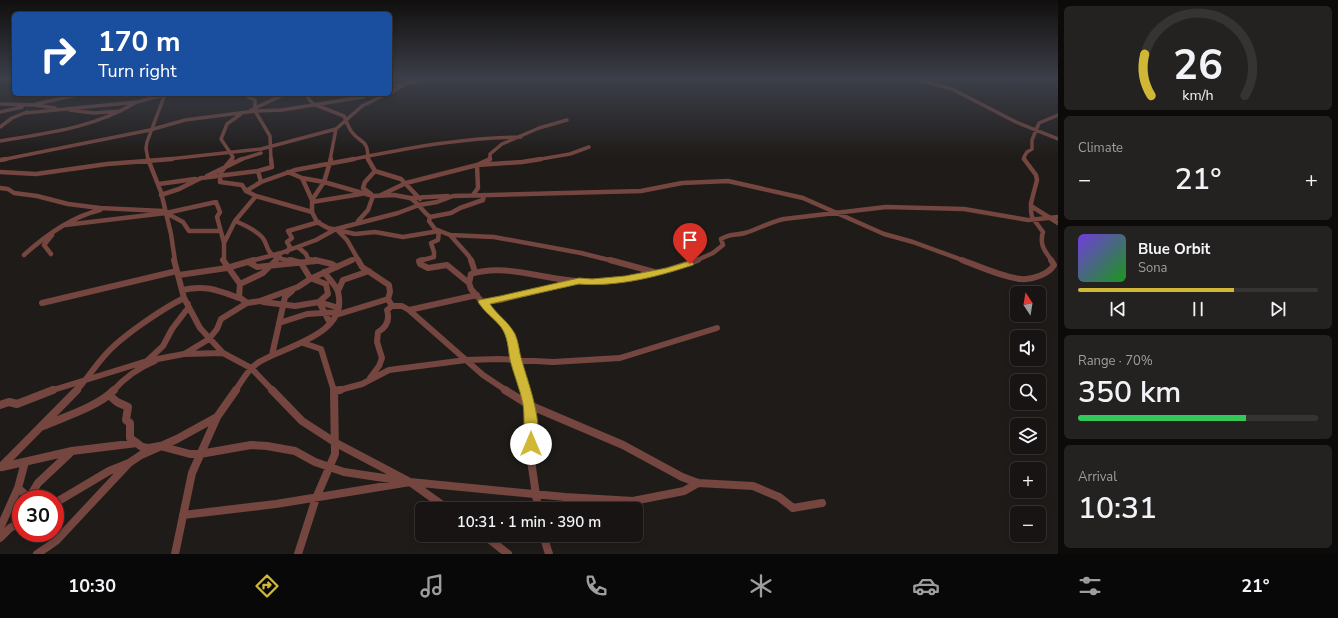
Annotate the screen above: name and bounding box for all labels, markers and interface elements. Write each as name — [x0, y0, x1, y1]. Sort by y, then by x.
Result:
text: 170 m — [98, 23, 181, 61]
icon: right — [32, 28, 84, 80]
text: 26 — [1173, 37, 1223, 94]
text: Turn right — [98, 59, 177, 83]
text: km/h — [1182, 86, 1214, 105]
text: Climate — [1078, 139, 1123, 157]
text: 21° — [1174, 159, 1222, 200]
text: − — [1078, 165, 1091, 195]
text: + — [1305, 165, 1318, 195]
pin — [673, 223, 707, 264]
icon: arrive — [679, 229, 701, 251]
text: Blue Orbit — [1138, 239, 1210, 259]
text: Sona — [1138, 259, 1168, 277]
north arrow — [1010, 286, 1046, 322]
map controls — [1010, 286, 1046, 542]
icon: previous — [1107, 298, 1129, 320]
icon: pause — [1187, 298, 1209, 320]
icon: next — [1267, 298, 1289, 320]
button: sound — [1010, 330, 1046, 366]
text: Range · 70% — [1078, 352, 1153, 370]
text: 350 km — [1078, 372, 1181, 413]
button: search — [1010, 374, 1046, 410]
button: layers — [1010, 418, 1046, 454]
position arrow — [510, 423, 552, 465]
button: + — [1010, 462, 1046, 498]
text: Arrival — [1078, 468, 1117, 486]
text: 10:31 — [1078, 488, 1157, 529]
speed limit sign: 30 — [12, 490, 64, 542]
button: − — [1010, 506, 1046, 542]
text: 10:31 · 1 min · 390 m — [457, 512, 601, 532]
icon: directions — [253, 572, 281, 600]
icon: music — [418, 572, 446, 600]
icon: phone — [582, 572, 610, 600]
icon: climate — [747, 572, 775, 600]
icon: car — [912, 572, 940, 600]
icon: filters — [1076, 572, 1104, 600]
text: 10:30 — [68, 574, 116, 598]
text: 21° — [1241, 574, 1270, 598]

